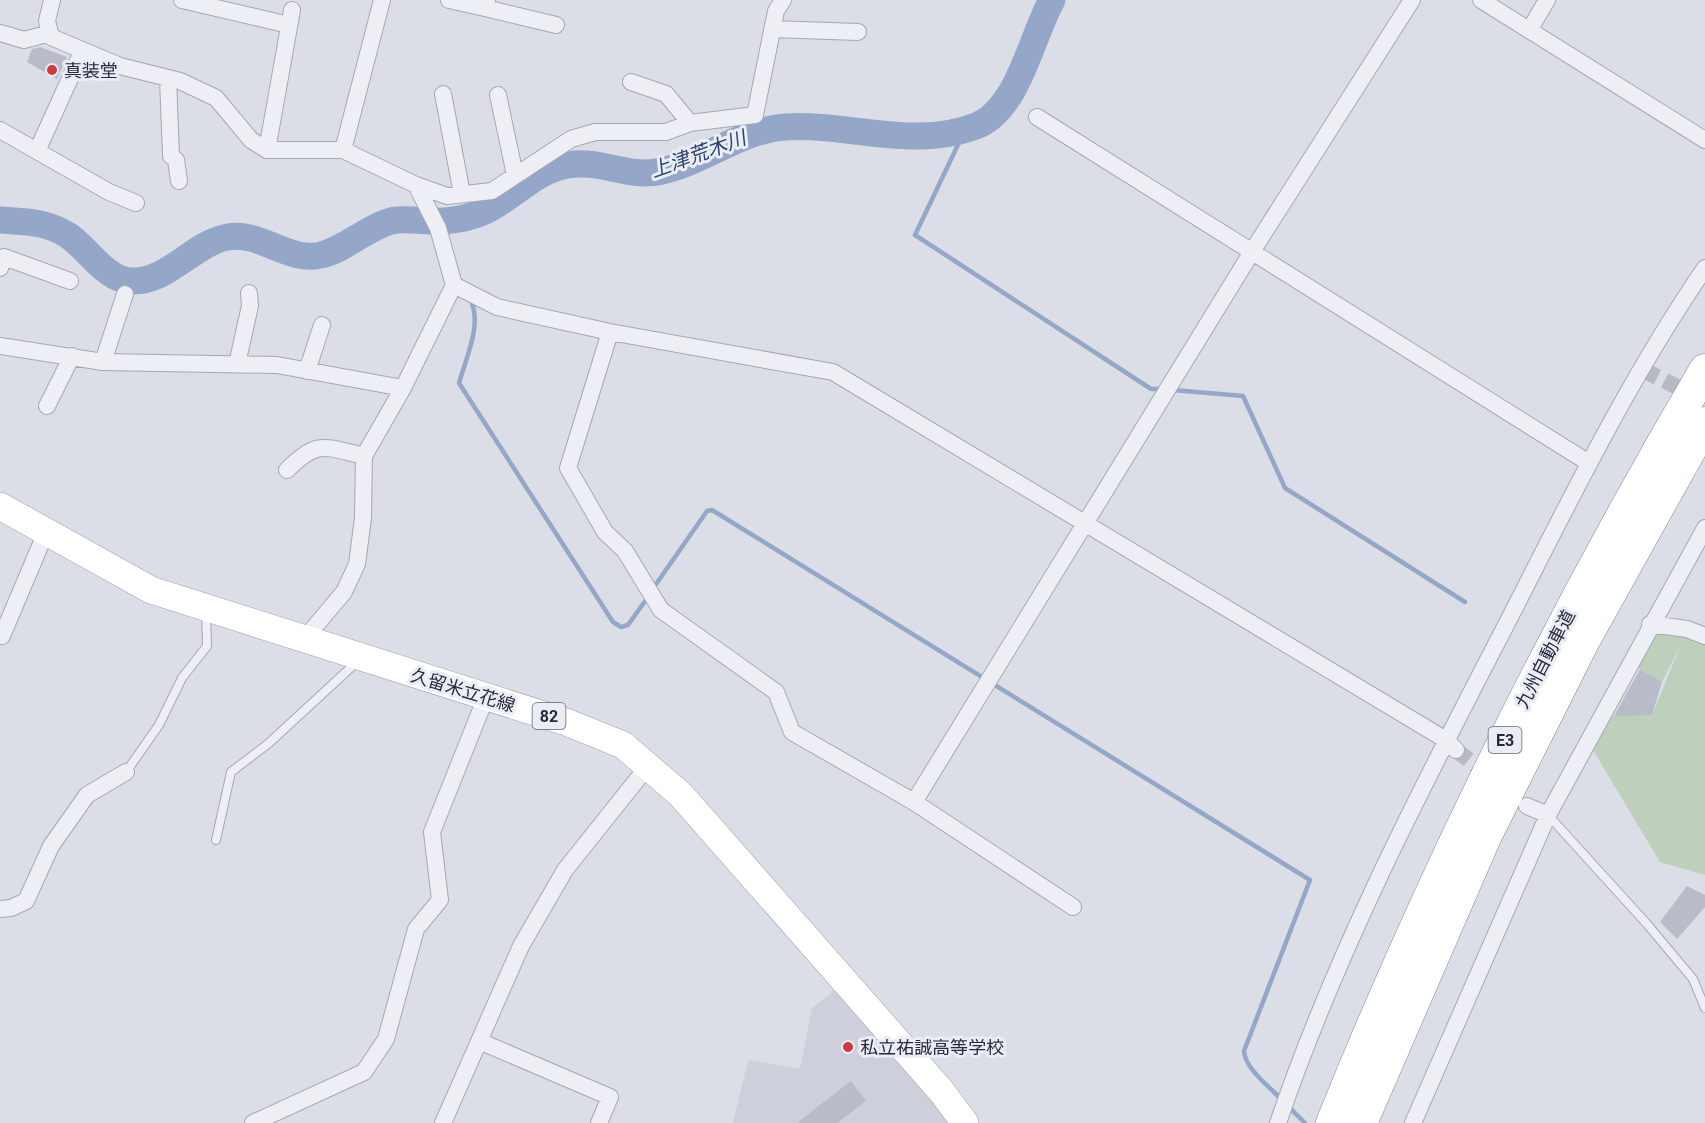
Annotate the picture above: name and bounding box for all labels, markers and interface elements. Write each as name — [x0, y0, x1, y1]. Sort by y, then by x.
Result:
place label: 真装堂 — [64, 60, 118, 81]
marker: 真装堂 — [45, 63, 59, 77]
water label: 上津荒木川 — [647, 125, 751, 182]
street label: 九州自動車道 — [1511, 606, 1579, 712]
street label: 久留米立花線 — [408, 664, 518, 716]
road number: 82 — [532, 703, 566, 729]
road number: E3 — [1488, 727, 1522, 753]
place label: 私立祐誠高等学校 — [860, 1037, 1004, 1058]
marker: 私立祐誠高等学校 — [841, 1040, 855, 1054]

